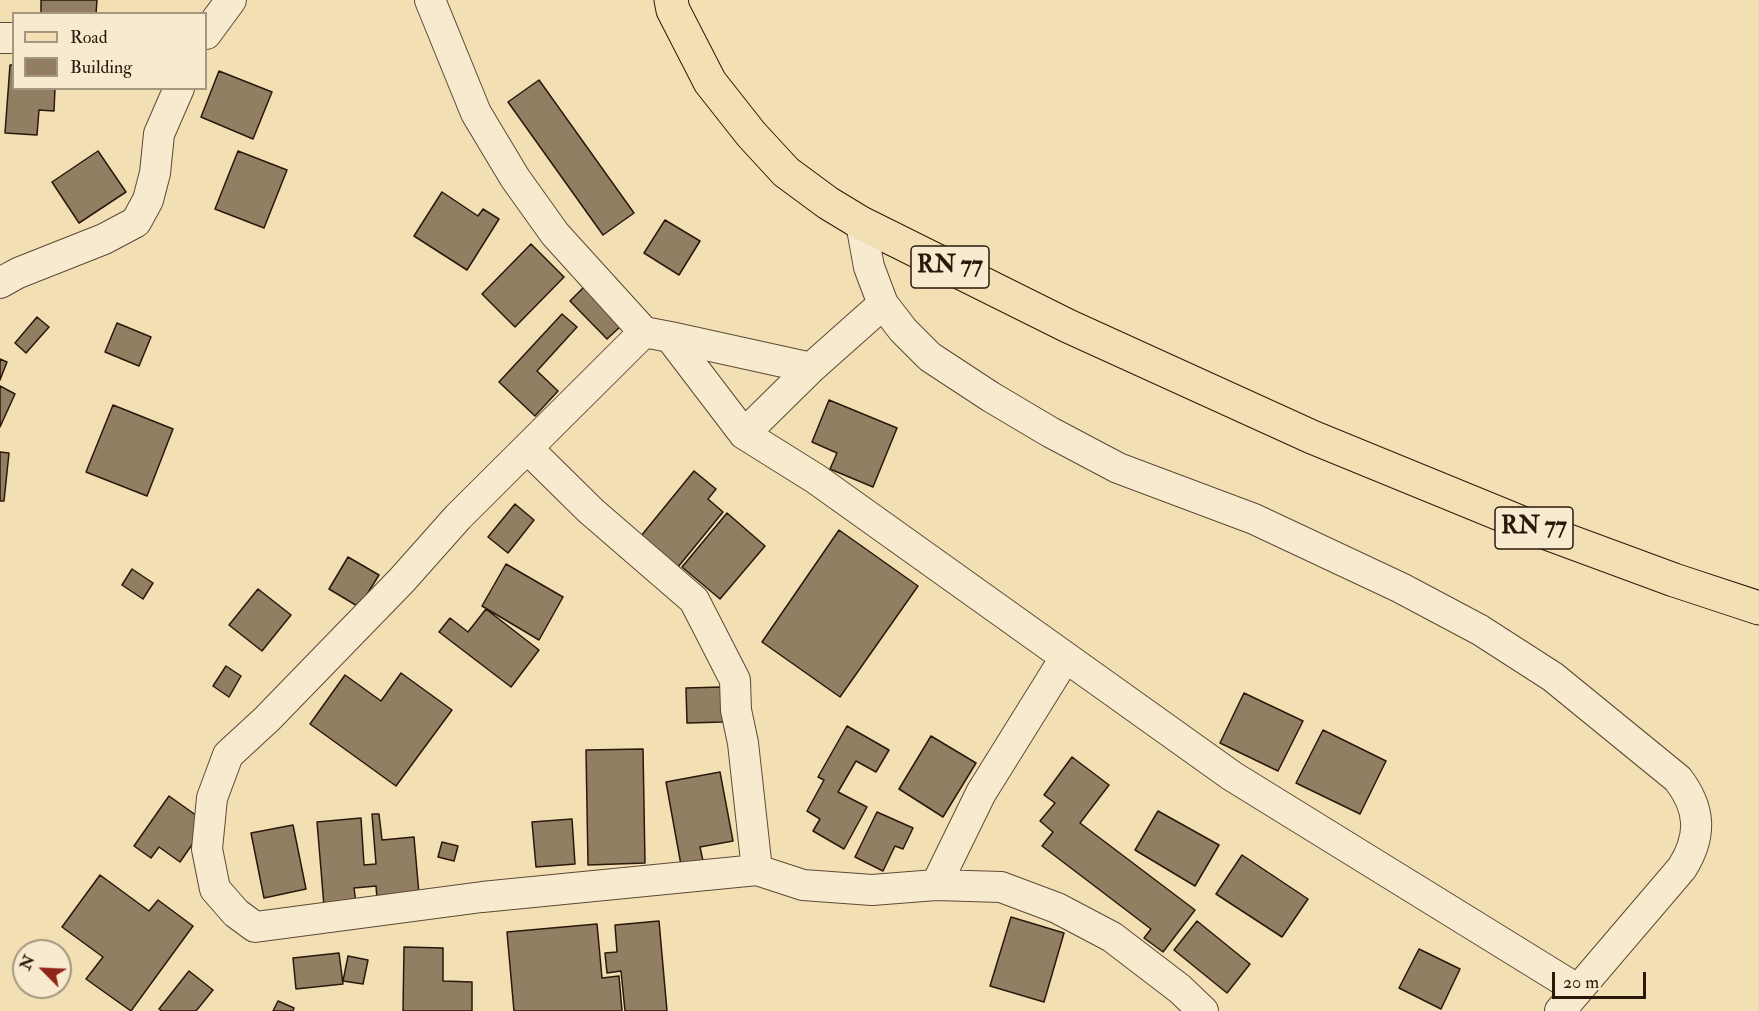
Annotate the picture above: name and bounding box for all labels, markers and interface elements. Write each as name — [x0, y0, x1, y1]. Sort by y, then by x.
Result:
legend — [12, 12, 207, 90]
text: Road — [70, 26, 108, 49]
text: Building — [70, 56, 132, 79]
road number: RN 77 — [911, 246, 989, 288]
road number: RN 77 — [1495, 507, 1573, 549]
north arrow — [12, 939, 72, 999]
text: N — [15, 952, 39, 973]
scale bar — [1555, 960, 1650, 998]
text: 20 m — [1563, 971, 1599, 994]

